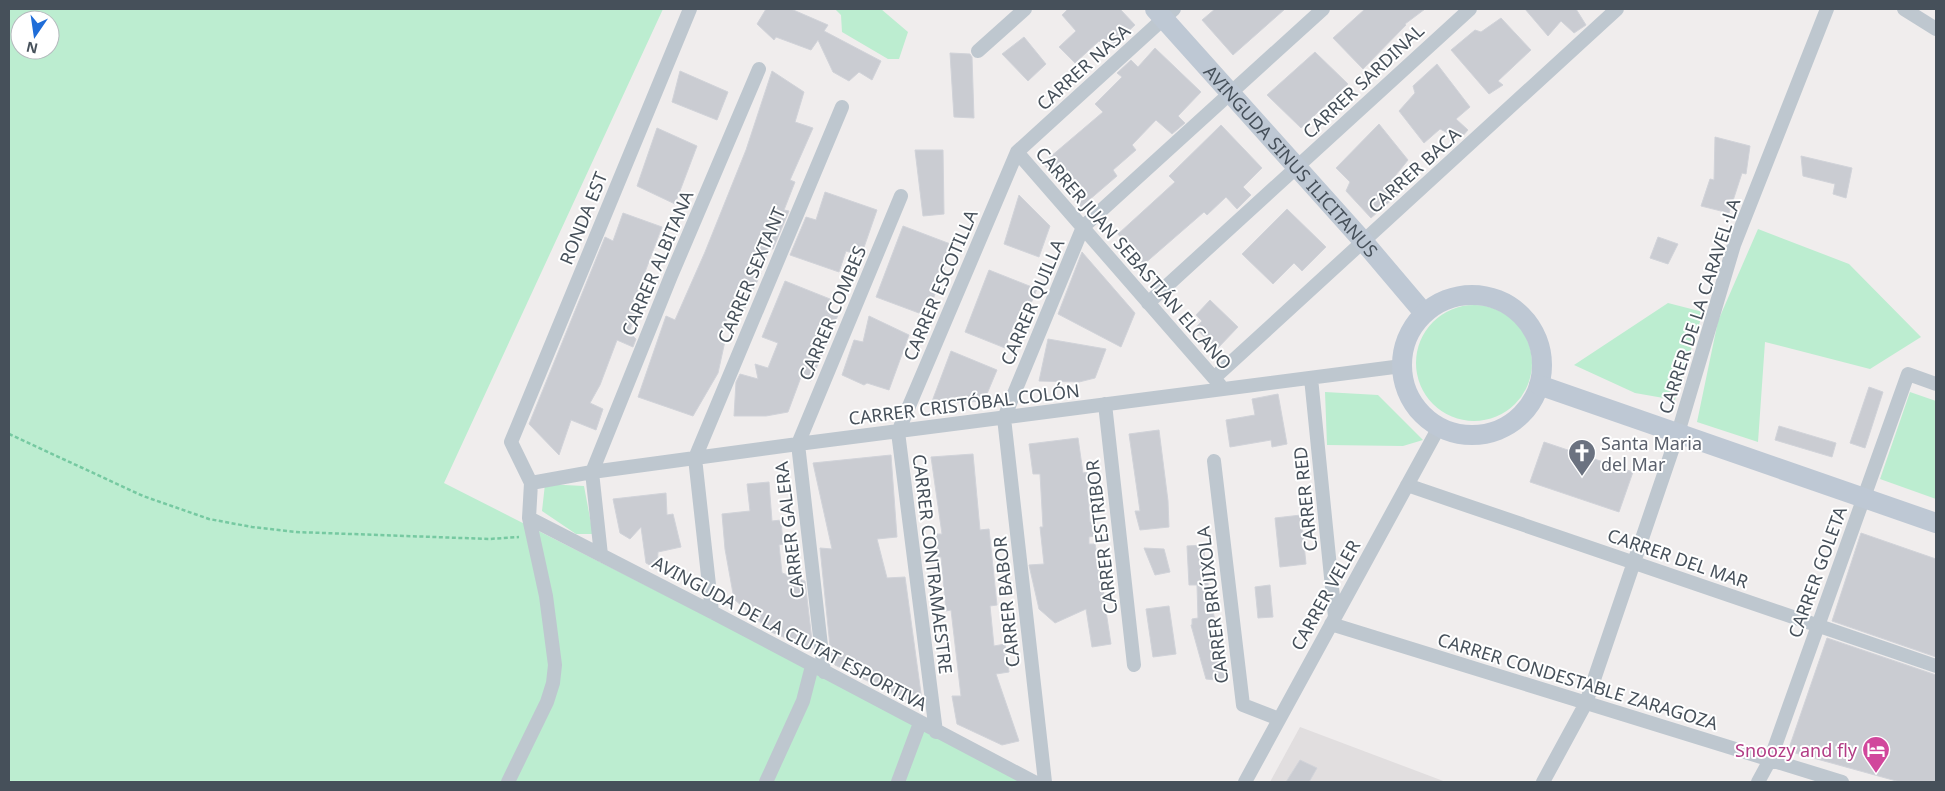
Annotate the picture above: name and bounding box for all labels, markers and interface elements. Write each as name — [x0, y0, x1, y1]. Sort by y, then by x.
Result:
north arrow — [10, 10, 60, 60]
street label: CARRER NASA — [1031, 18, 1135, 115]
street label: CARRER SARDINAL — [1297, 18, 1429, 144]
text: N — [24, 38, 40, 59]
street label: AVINGUDA SINUS ILICITANUS — [1199, 60, 1384, 262]
street label: CARRER BACA — [1363, 122, 1466, 218]
street label: CARRER JUAN SEBASTIÁN ELCANO — [1031, 142, 1237, 374]
street label: RONDA EST — [554, 168, 612, 268]
street label: CARRER ALBITANA — [616, 186, 699, 339]
street label: CARRER DE LA CARAVEL·LA — [1653, 195, 1745, 417]
street label: CARRER SEXTANT — [712, 203, 790, 347]
street label: CARRER ESCOTILLA — [897, 205, 983, 364]
street label: CARRER QUILLA — [995, 235, 1070, 369]
street label: CARRER COMBES — [793, 242, 871, 384]
street label: CARRER CRISTÓBAL COLÓN — [847, 378, 1081, 430]
place label: Santa Maria del Mar — [1601, 431, 1702, 476]
church icon: Santa Maria del Mar — [1567, 438, 1597, 477]
street label: CARRER RED — [1288, 445, 1322, 553]
street label: CARRER CONTRAMAESTRE — [908, 453, 958, 675]
street label: CARRER ESTRIBOR — [1080, 458, 1122, 616]
street label: CARRER GALERA — [769, 460, 809, 600]
street label: CARRER GOLETA — [1782, 503, 1852, 641]
street label: CARRER DEL MAR — [1604, 523, 1752, 593]
street label: CARRER BRÚIXOLA — [1190, 524, 1234, 685]
street label: CARRER BABOR — [987, 535, 1025, 669]
street label: CARRER VELER — [1285, 536, 1365, 654]
street label: AVINGUDA DE LA CIUTAT ESPORTIVA — [648, 550, 932, 716]
street label: CARRER CONDESTABLE ZARAGOZA — [1435, 627, 1722, 735]
hotel icon: Snoozy and fly — [1861, 735, 1891, 774]
place label: Snoozy and fly — [1735, 738, 1858, 762]

